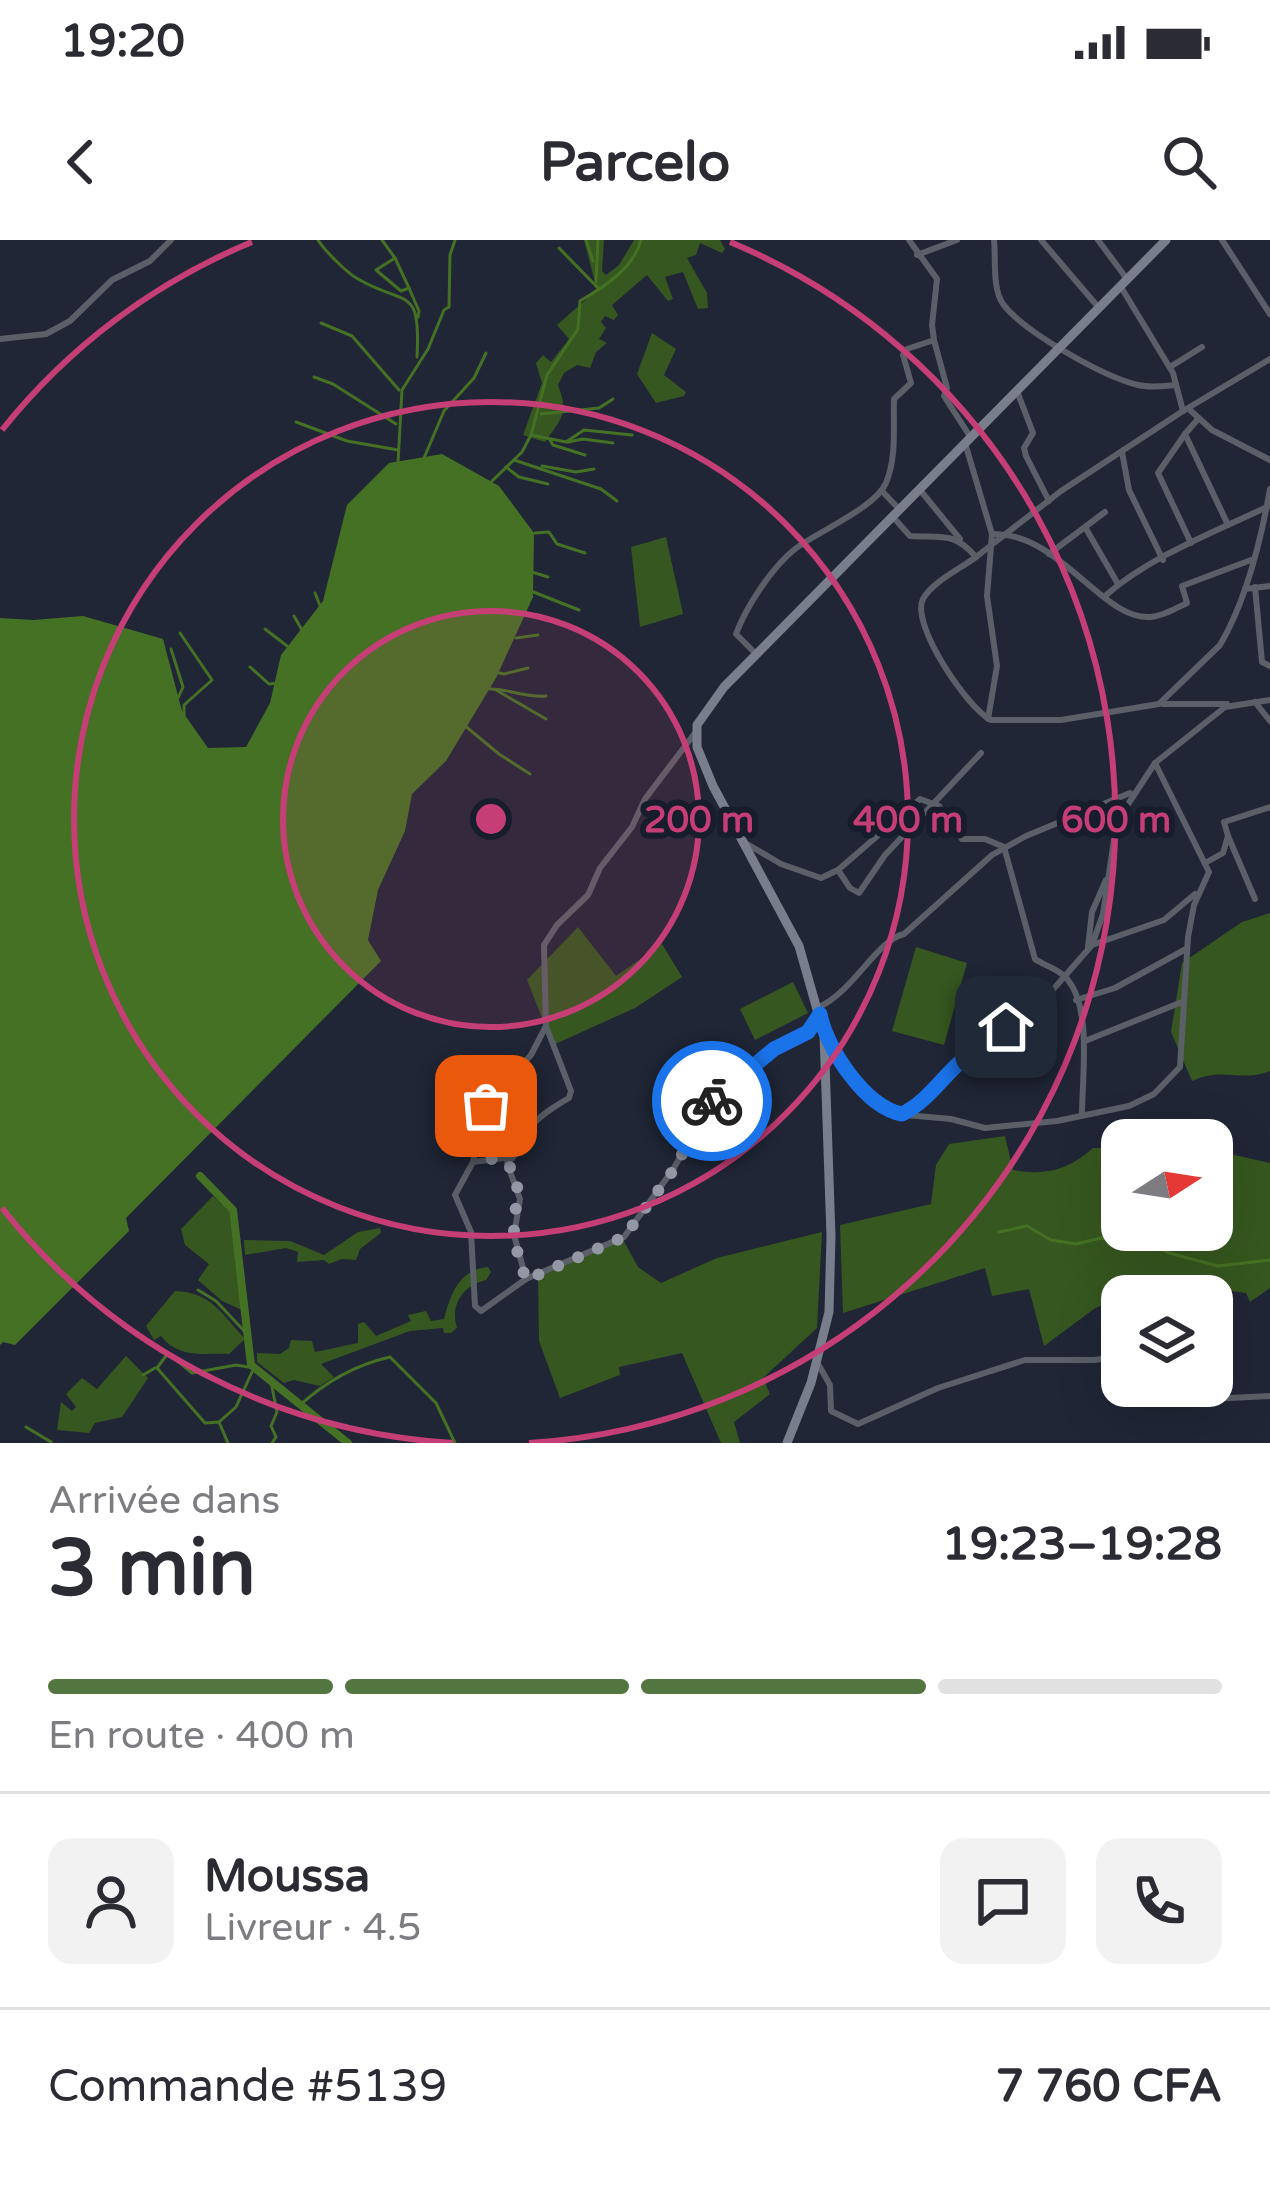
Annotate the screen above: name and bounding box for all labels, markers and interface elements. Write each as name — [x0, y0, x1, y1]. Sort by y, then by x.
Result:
text: 19:20 — [60, 15, 185, 69]
icon: back — [48, 129, 114, 195]
icon: search — [1156, 129, 1222, 195]
text: Parcelo — [540, 130, 730, 195]
centre of rings — [470, 798, 512, 840]
text: 200 m — [644, 799, 754, 842]
text: 400 m — [853, 799, 963, 842]
text: 600 m — [1061, 799, 1171, 842]
pin — [955, 976, 1057, 1078]
icon: home — [973, 994, 1039, 1060]
courier — [652, 1041, 772, 1161]
pin — [435, 1055, 537, 1157]
icon: bike — [679, 1068, 745, 1134]
icon: bag — [453, 1073, 519, 1139]
north arrow — [1101, 1119, 1233, 1251]
map controls — [1101, 1119, 1233, 1407]
button: layers — [1101, 1275, 1233, 1407]
text: Arrivée dans — [48, 1477, 280, 1524]
text: 19:23–19:28 — [942, 1518, 1222, 1572]
text: 3 min — [48, 1522, 256, 1616]
text: En route · 400 m — [48, 1712, 355, 1759]
button: person — [48, 1838, 174, 1964]
button: chat — [940, 1838, 1066, 1964]
button: phone — [1096, 1838, 1222, 1964]
text: Moussa — [204, 1850, 370, 1904]
text: Livreur · 4.5 — [204, 1904, 422, 1951]
text: Commande #5139 — [48, 2060, 447, 2114]
text: 7 760 CFA — [996, 2060, 1222, 2114]

